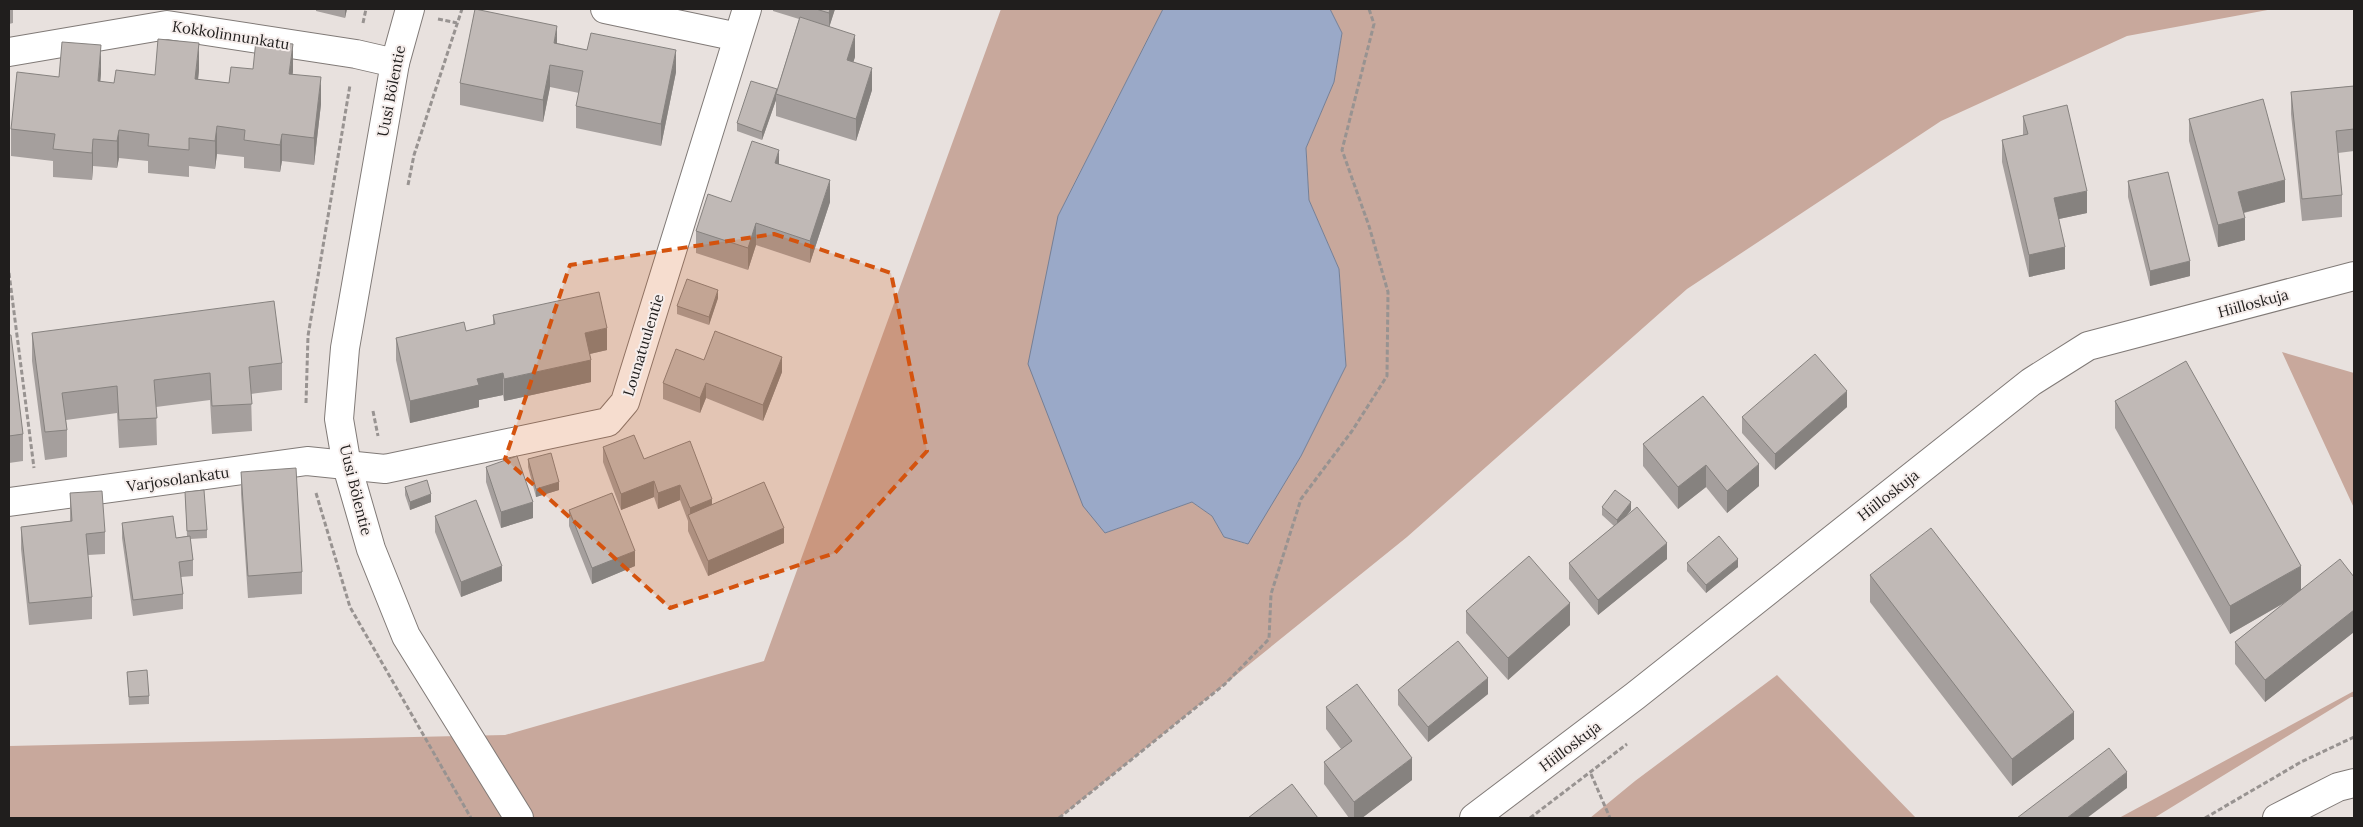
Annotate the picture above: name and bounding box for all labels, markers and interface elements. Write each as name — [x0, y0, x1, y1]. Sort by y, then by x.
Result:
street label: Kokkolinnunkatu — [171, 16, 291, 54]
street label: Uusi Bölentie — [373, 44, 409, 138]
street label: Hiilloskuja — [2215, 284, 2291, 322]
street label: Lounatuulentie — [618, 291, 668, 399]
street label: Uusi Bölentie — [336, 443, 376, 537]
street label: Varjosolankatu — [124, 462, 231, 496]
street label: Hiilloskuja — [1854, 465, 1923, 525]
street label: Hiilloskuja — [1535, 716, 1605, 775]

